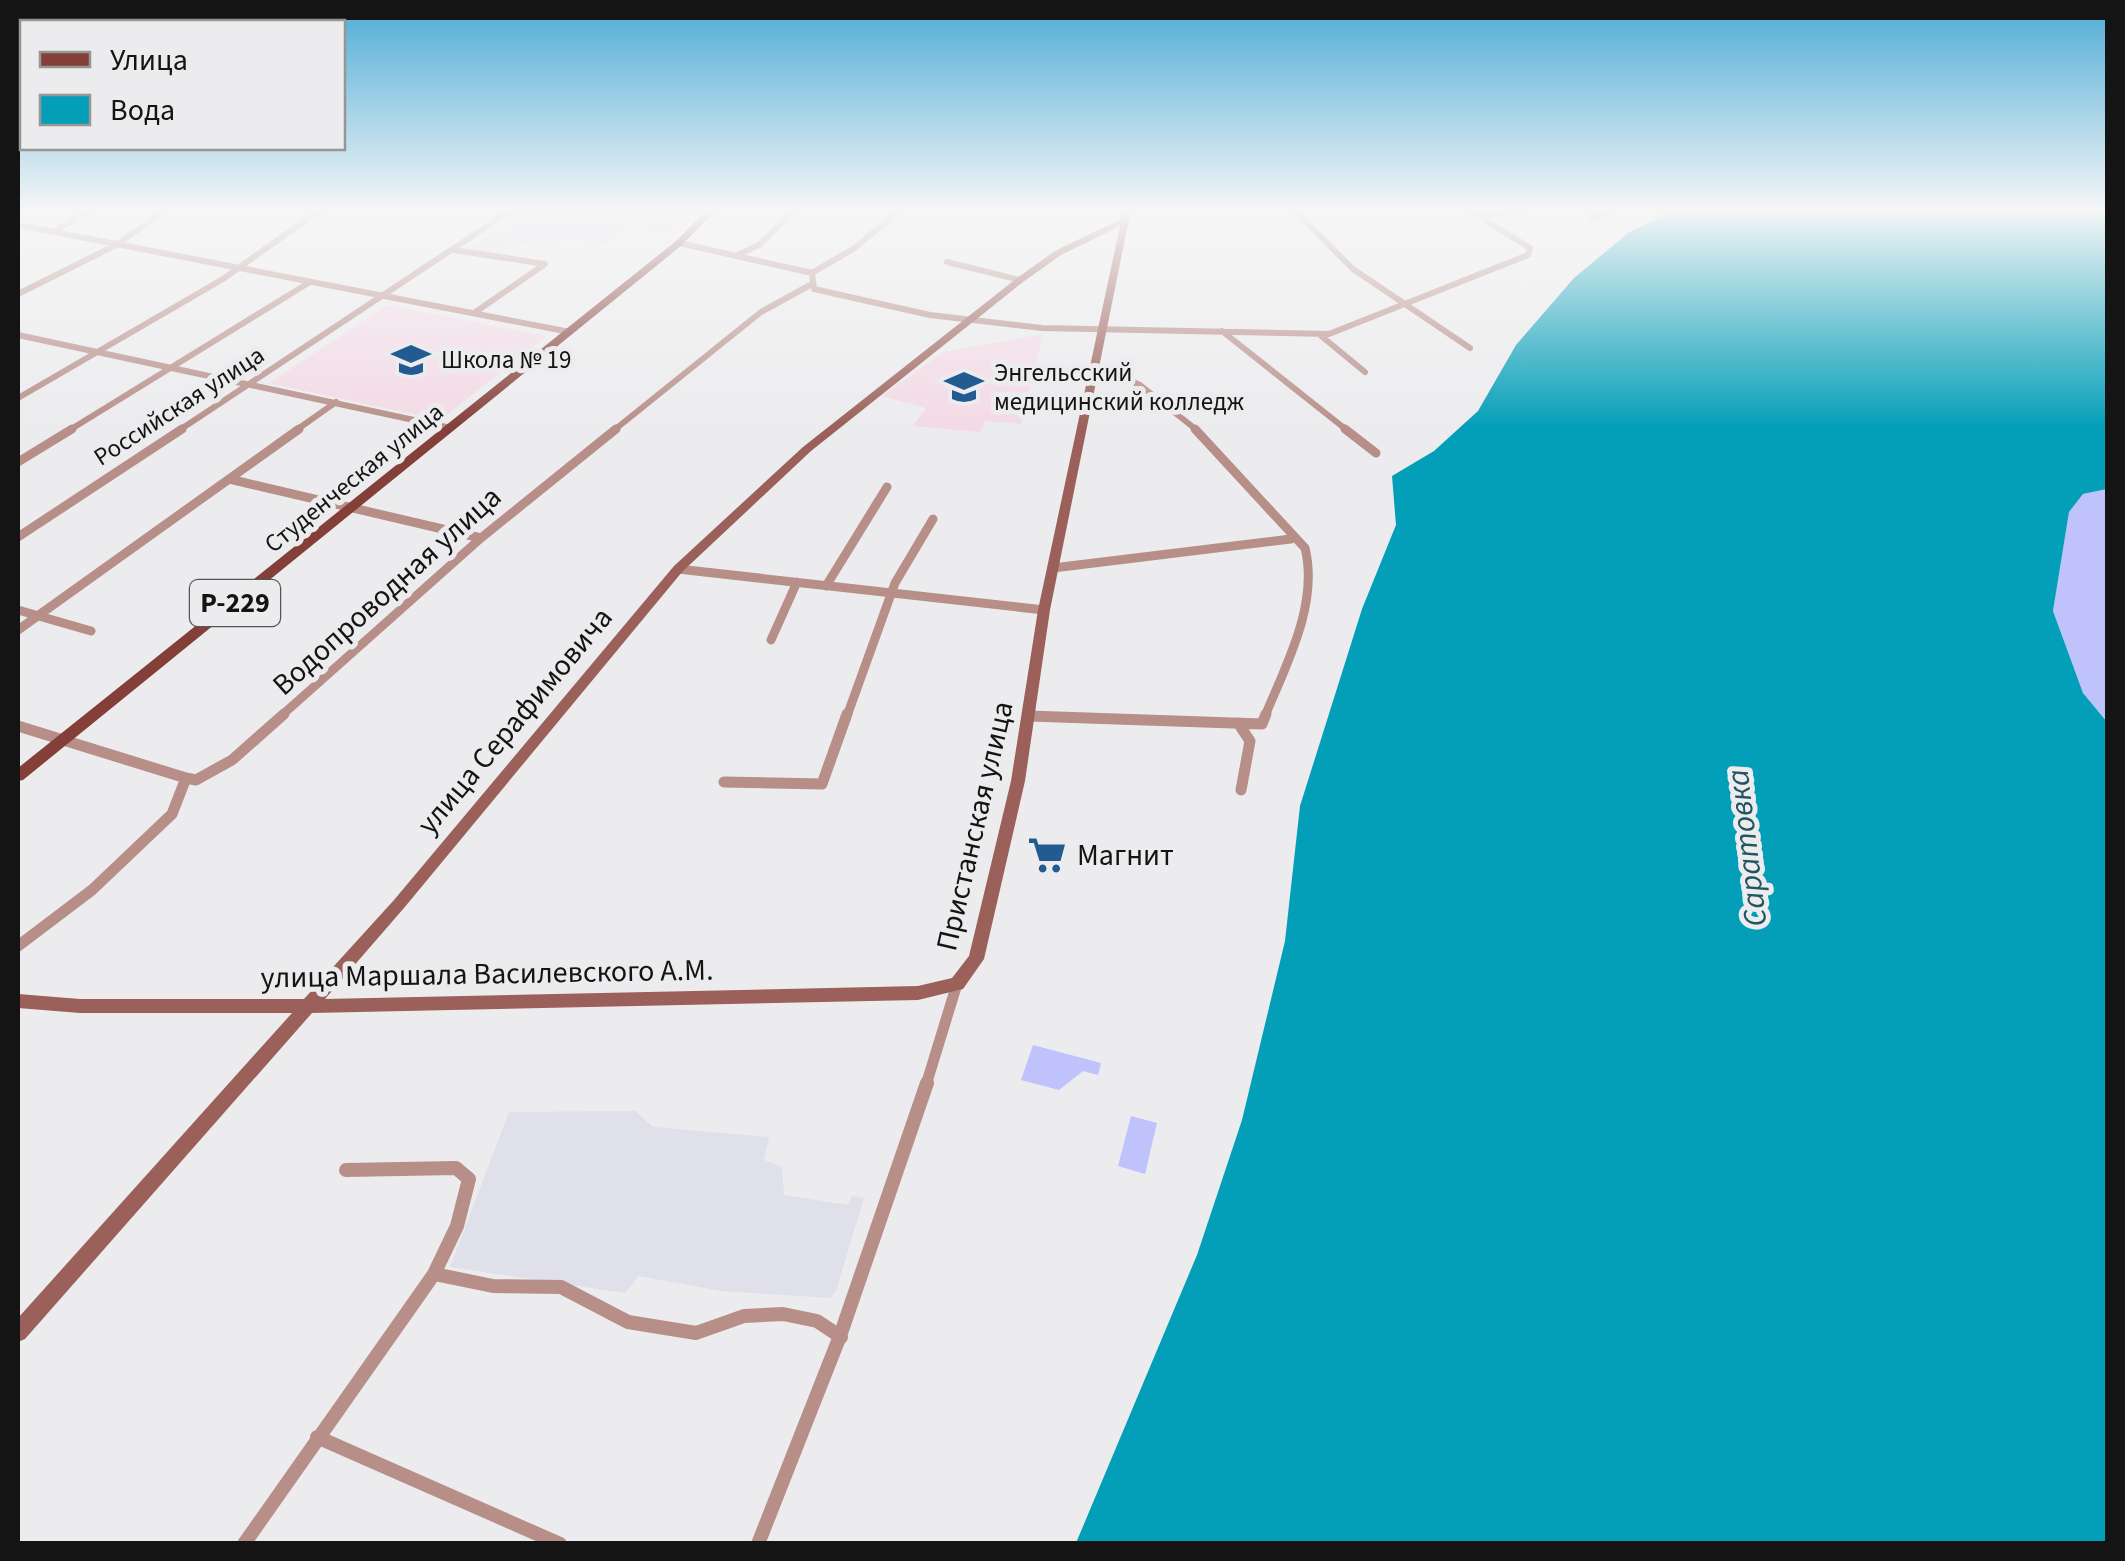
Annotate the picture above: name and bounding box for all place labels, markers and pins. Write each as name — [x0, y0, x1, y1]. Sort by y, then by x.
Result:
school or university icon: Школа № 19 — [390, 339, 432, 381]
place label: Школа № 19 — [441, 342, 571, 378]
place label: Энгельсский медицинский колледж — [994, 355, 1244, 420]
school or university icon: Энгельсский медицинский колледж — [943, 366, 985, 408]
supermarket icon: Магнит — [1026, 834, 1068, 876]
place label: Магнит — [1077, 834, 1174, 877]

